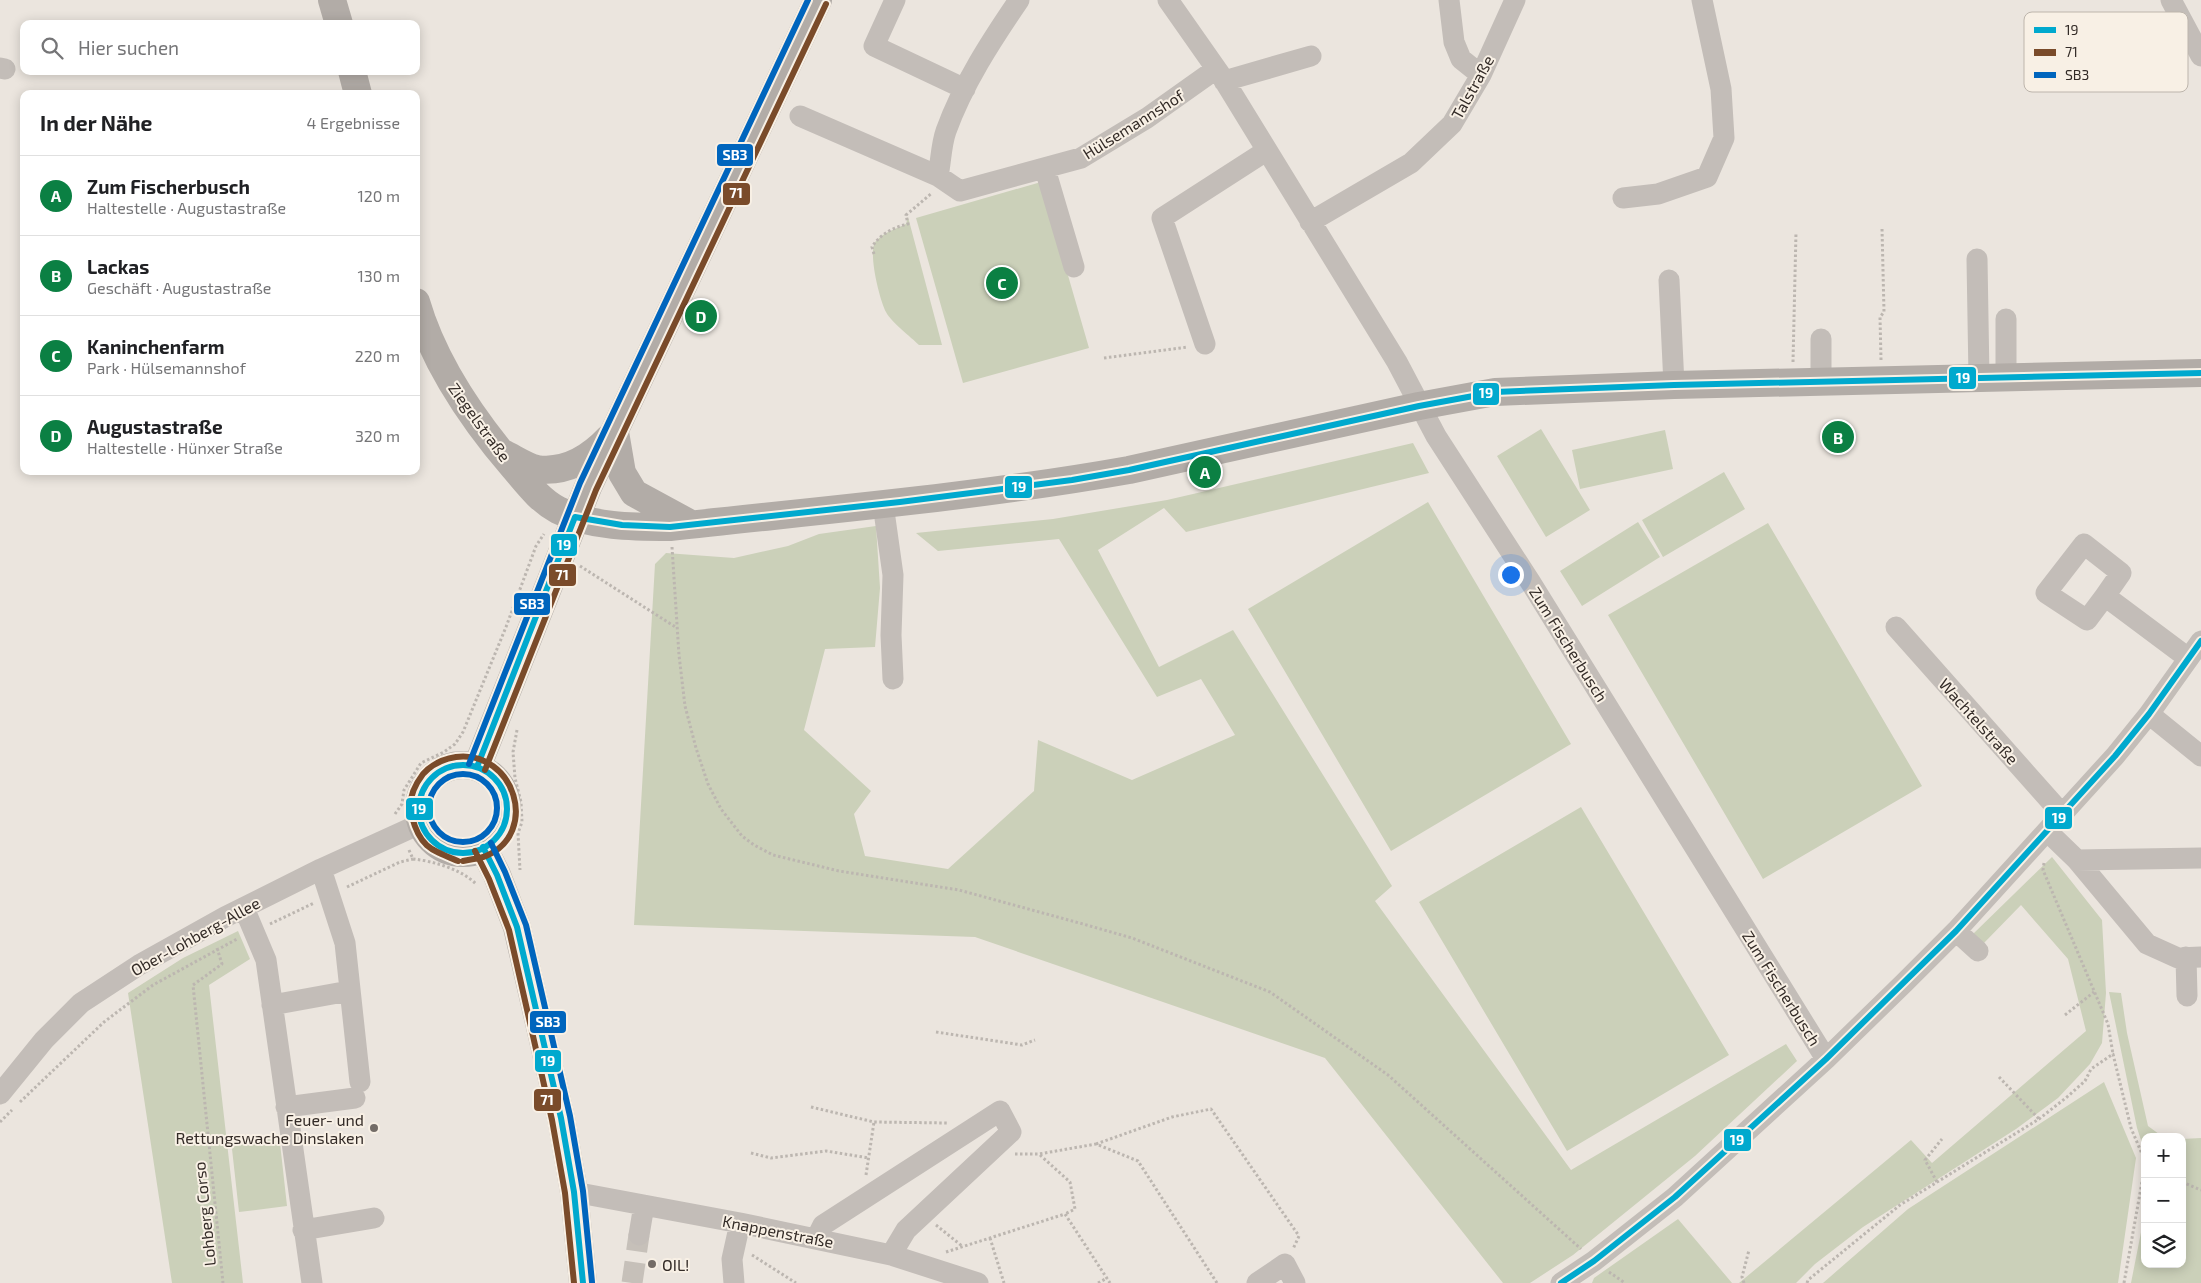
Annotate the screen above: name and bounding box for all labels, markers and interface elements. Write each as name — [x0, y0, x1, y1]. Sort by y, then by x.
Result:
legend — [2024, 12, 2188, 92]
search box — [20, 20, 420, 75]
text: 19 — [2065, 21, 2079, 38]
icon: search — [38, 34, 66, 62]
text: Hier suchen — [78, 36, 179, 59]
text: 71 — [2065, 43, 2078, 60]
street label: Talstraße — [1447, 52, 1497, 122]
text: SB3 — [2065, 66, 2089, 83]
street label: Hülsemannshof — [1079, 85, 1188, 163]
text: In der Nähe — [40, 110, 152, 135]
text: 4 Ergebnisse — [307, 113, 400, 132]
line badge: SB3 — [716, 143, 754, 167]
text: SB3 — [722, 146, 748, 163]
text: Zum Fischerbusch — [87, 175, 250, 198]
line badge: 71 — [722, 182, 751, 206]
text: 71 — [729, 184, 743, 201]
text: A — [51, 186, 61, 205]
text: 120 m — [357, 186, 400, 205]
text: Haltestelle · Augustastraße — [87, 198, 286, 217]
text: Lackas — [87, 255, 149, 278]
pin: C — [986, 264, 1018, 302]
text: B — [51, 266, 61, 285]
text: 130 m — [358, 266, 400, 285]
text: Geschäft · Augustastraße — [87, 278, 271, 297]
pin: D — [685, 297, 717, 335]
text: Kaninchenfarm — [87, 335, 225, 358]
text: C — [51, 346, 61, 365]
text: 220 m — [355, 346, 400, 365]
text: Park · Hülsemannshof — [87, 358, 246, 377]
line badge: 19 — [1948, 366, 1977, 390]
text: 19 — [1956, 369, 1970, 386]
street label: Ziegelstraße — [445, 379, 515, 465]
line badge: 19 — [1472, 382, 1500, 406]
text: 19 — [1479, 384, 1493, 401]
text: Augustastraße — [87, 415, 223, 438]
pin: B — [1822, 418, 1854, 456]
text: D — [51, 426, 61, 445]
text: 320 m — [355, 426, 400, 445]
text: Haltestelle · Hünxer Straße — [87, 438, 283, 457]
pin: A — [1189, 453, 1221, 491]
line badge: 19 — [1004, 475, 1033, 499]
text: 19 — [1012, 478, 1026, 495]
line badge: 19 — [550, 533, 578, 557]
text: 19 — [557, 536, 571, 553]
your location — [1498, 562, 1524, 588]
line badge: 71 — [548, 563, 577, 587]
text: 71 — [555, 566, 569, 583]
street label: Zum Fischerbusch — [1526, 583, 1612, 705]
line badge: SB3 — [513, 592, 551, 616]
text: SB3 — [519, 595, 545, 612]
street label: Wachtelstraße — [1935, 674, 2023, 768]
line badge: 19 — [405, 797, 434, 821]
text: 19 — [412, 800, 426, 817]
line badge: 19 — [2044, 806, 2073, 830]
text: 19 — [2052, 809, 2066, 826]
street label: Ober-Lohberg-Allee — [127, 893, 263, 979]
street label: Zum Fischerbusch — [1739, 927, 1825, 1049]
line badge: SB3 — [529, 1010, 567, 1034]
text: SB3 — [535, 1013, 561, 1030]
line badge: 19 — [534, 1049, 562, 1073]
text: 19 — [541, 1052, 555, 1069]
line badge: 71 — [533, 1088, 562, 1112]
text: 71 — [540, 1091, 554, 1108]
place label: Feuer- und Rettungswache Dinslaken — [175, 1110, 364, 1147]
marker: Feuer- und Rettungswache Dinslaken — [368, 1122, 380, 1134]
line badge: 19 — [1723, 1128, 1752, 1152]
text: 19 — [1730, 1131, 1744, 1148]
map controls — [2141, 1133, 2186, 1268]
button: + — [2141, 1133, 2186, 1178]
street label: Lohberg Corso — [189, 1161, 219, 1267]
button: − — [2141, 1178, 2186, 1223]
street label: Knappenstraße — [721, 1211, 835, 1251]
button: layers — [2141, 1223, 2186, 1268]
place label: OIL! — [662, 1255, 689, 1274]
marker: OIL! — [646, 1258, 658, 1270]

